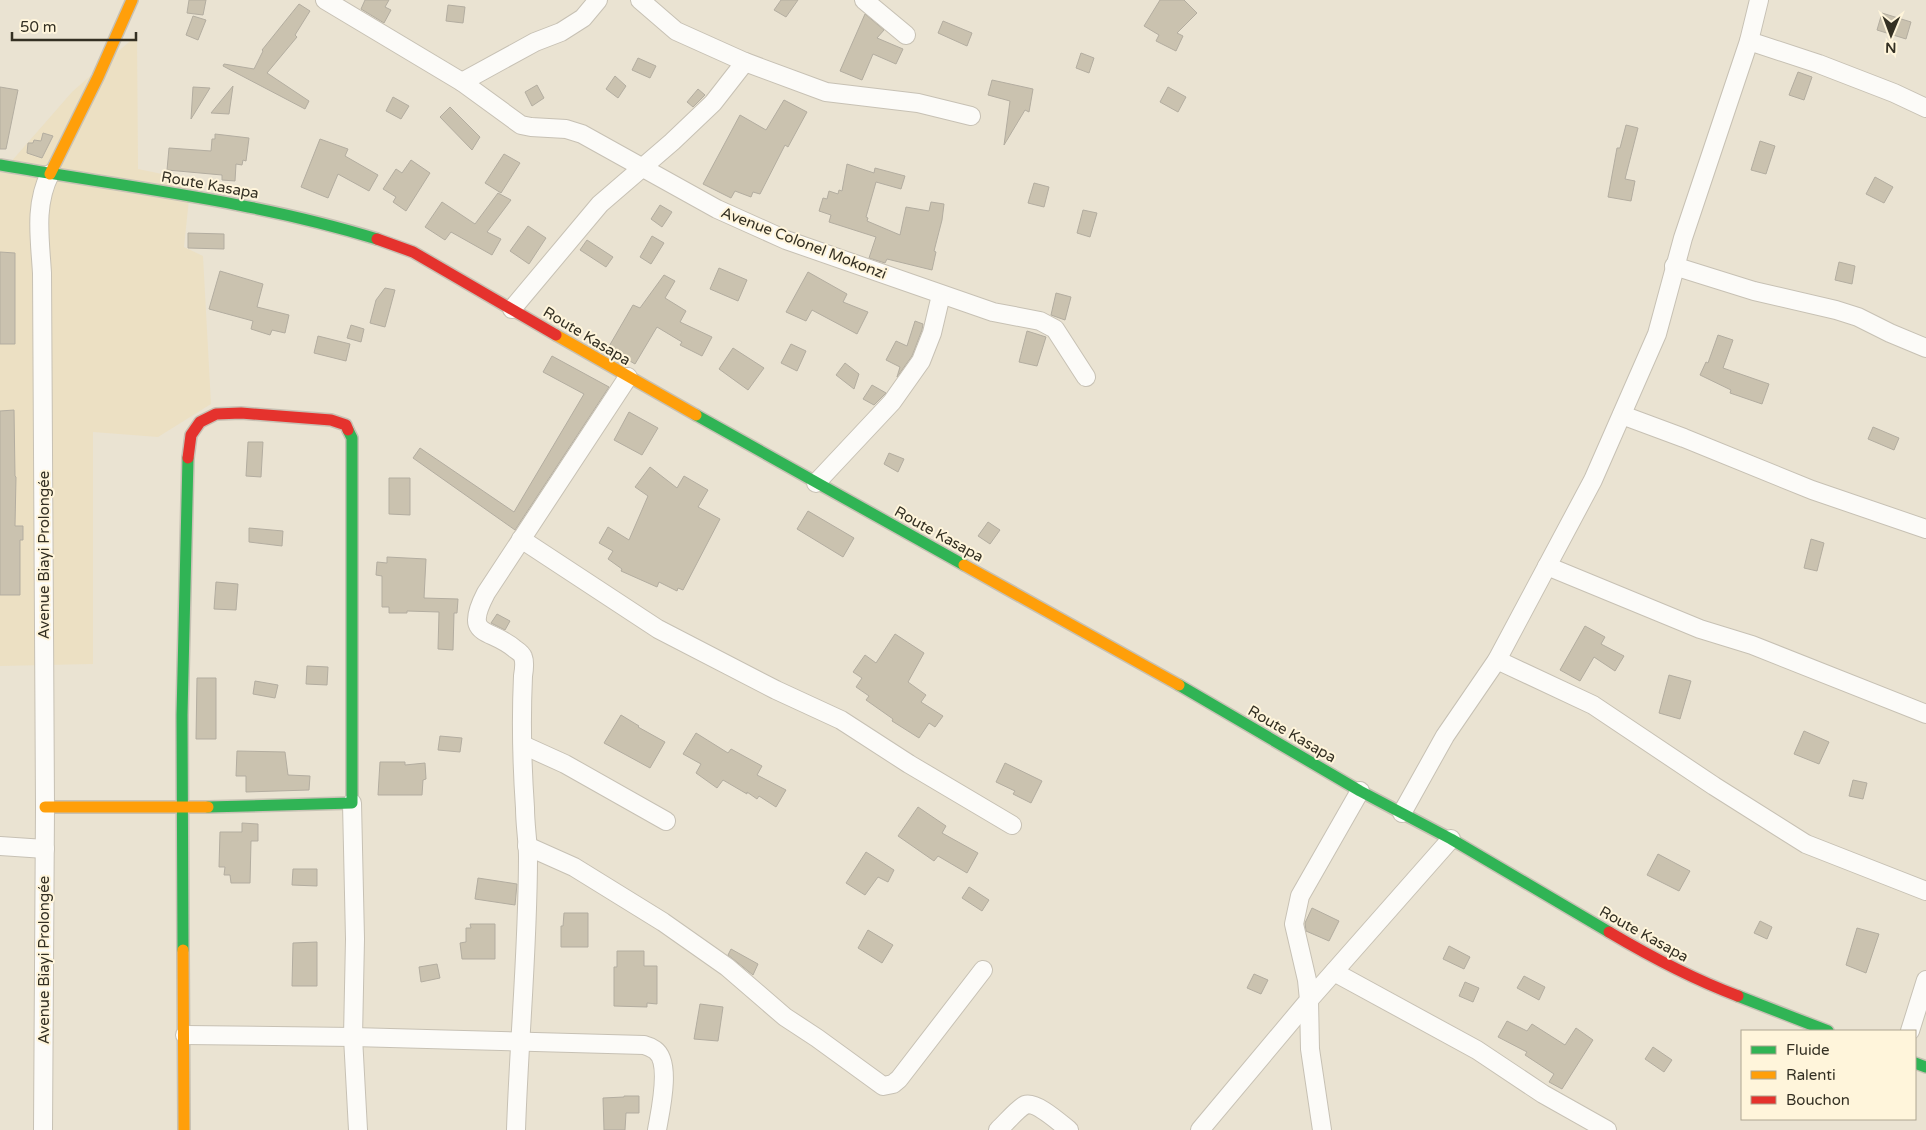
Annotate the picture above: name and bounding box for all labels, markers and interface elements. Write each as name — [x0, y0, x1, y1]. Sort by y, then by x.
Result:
scale bar — [12, 10, 136, 42]
north arrow — [1866, 10, 1916, 60]
text: 50 m — [20, 18, 57, 36]
text: N — [1885, 39, 1897, 56]
street label: Route Kasapa — [160, 168, 260, 202]
street label: Avenue Colonel Mokonzi — [719, 203, 889, 283]
street label: Route Kasapa — [540, 303, 634, 369]
street label: Avenue Biayi Prolongée — [35, 471, 53, 639]
street label: Route Kasapa — [891, 502, 987, 566]
street label: Route Kasapa — [1245, 701, 1339, 767]
street label: Avenue Biayi Prolongée — [35, 876, 53, 1044]
street label: Route Kasapa — [1596, 902, 1692, 966]
legend — [1741, 1030, 1916, 1120]
text: Fluide — [1786, 1041, 1830, 1059]
text: Ralenti — [1786, 1066, 1836, 1084]
text: Bouchon — [1786, 1091, 1850, 1109]

